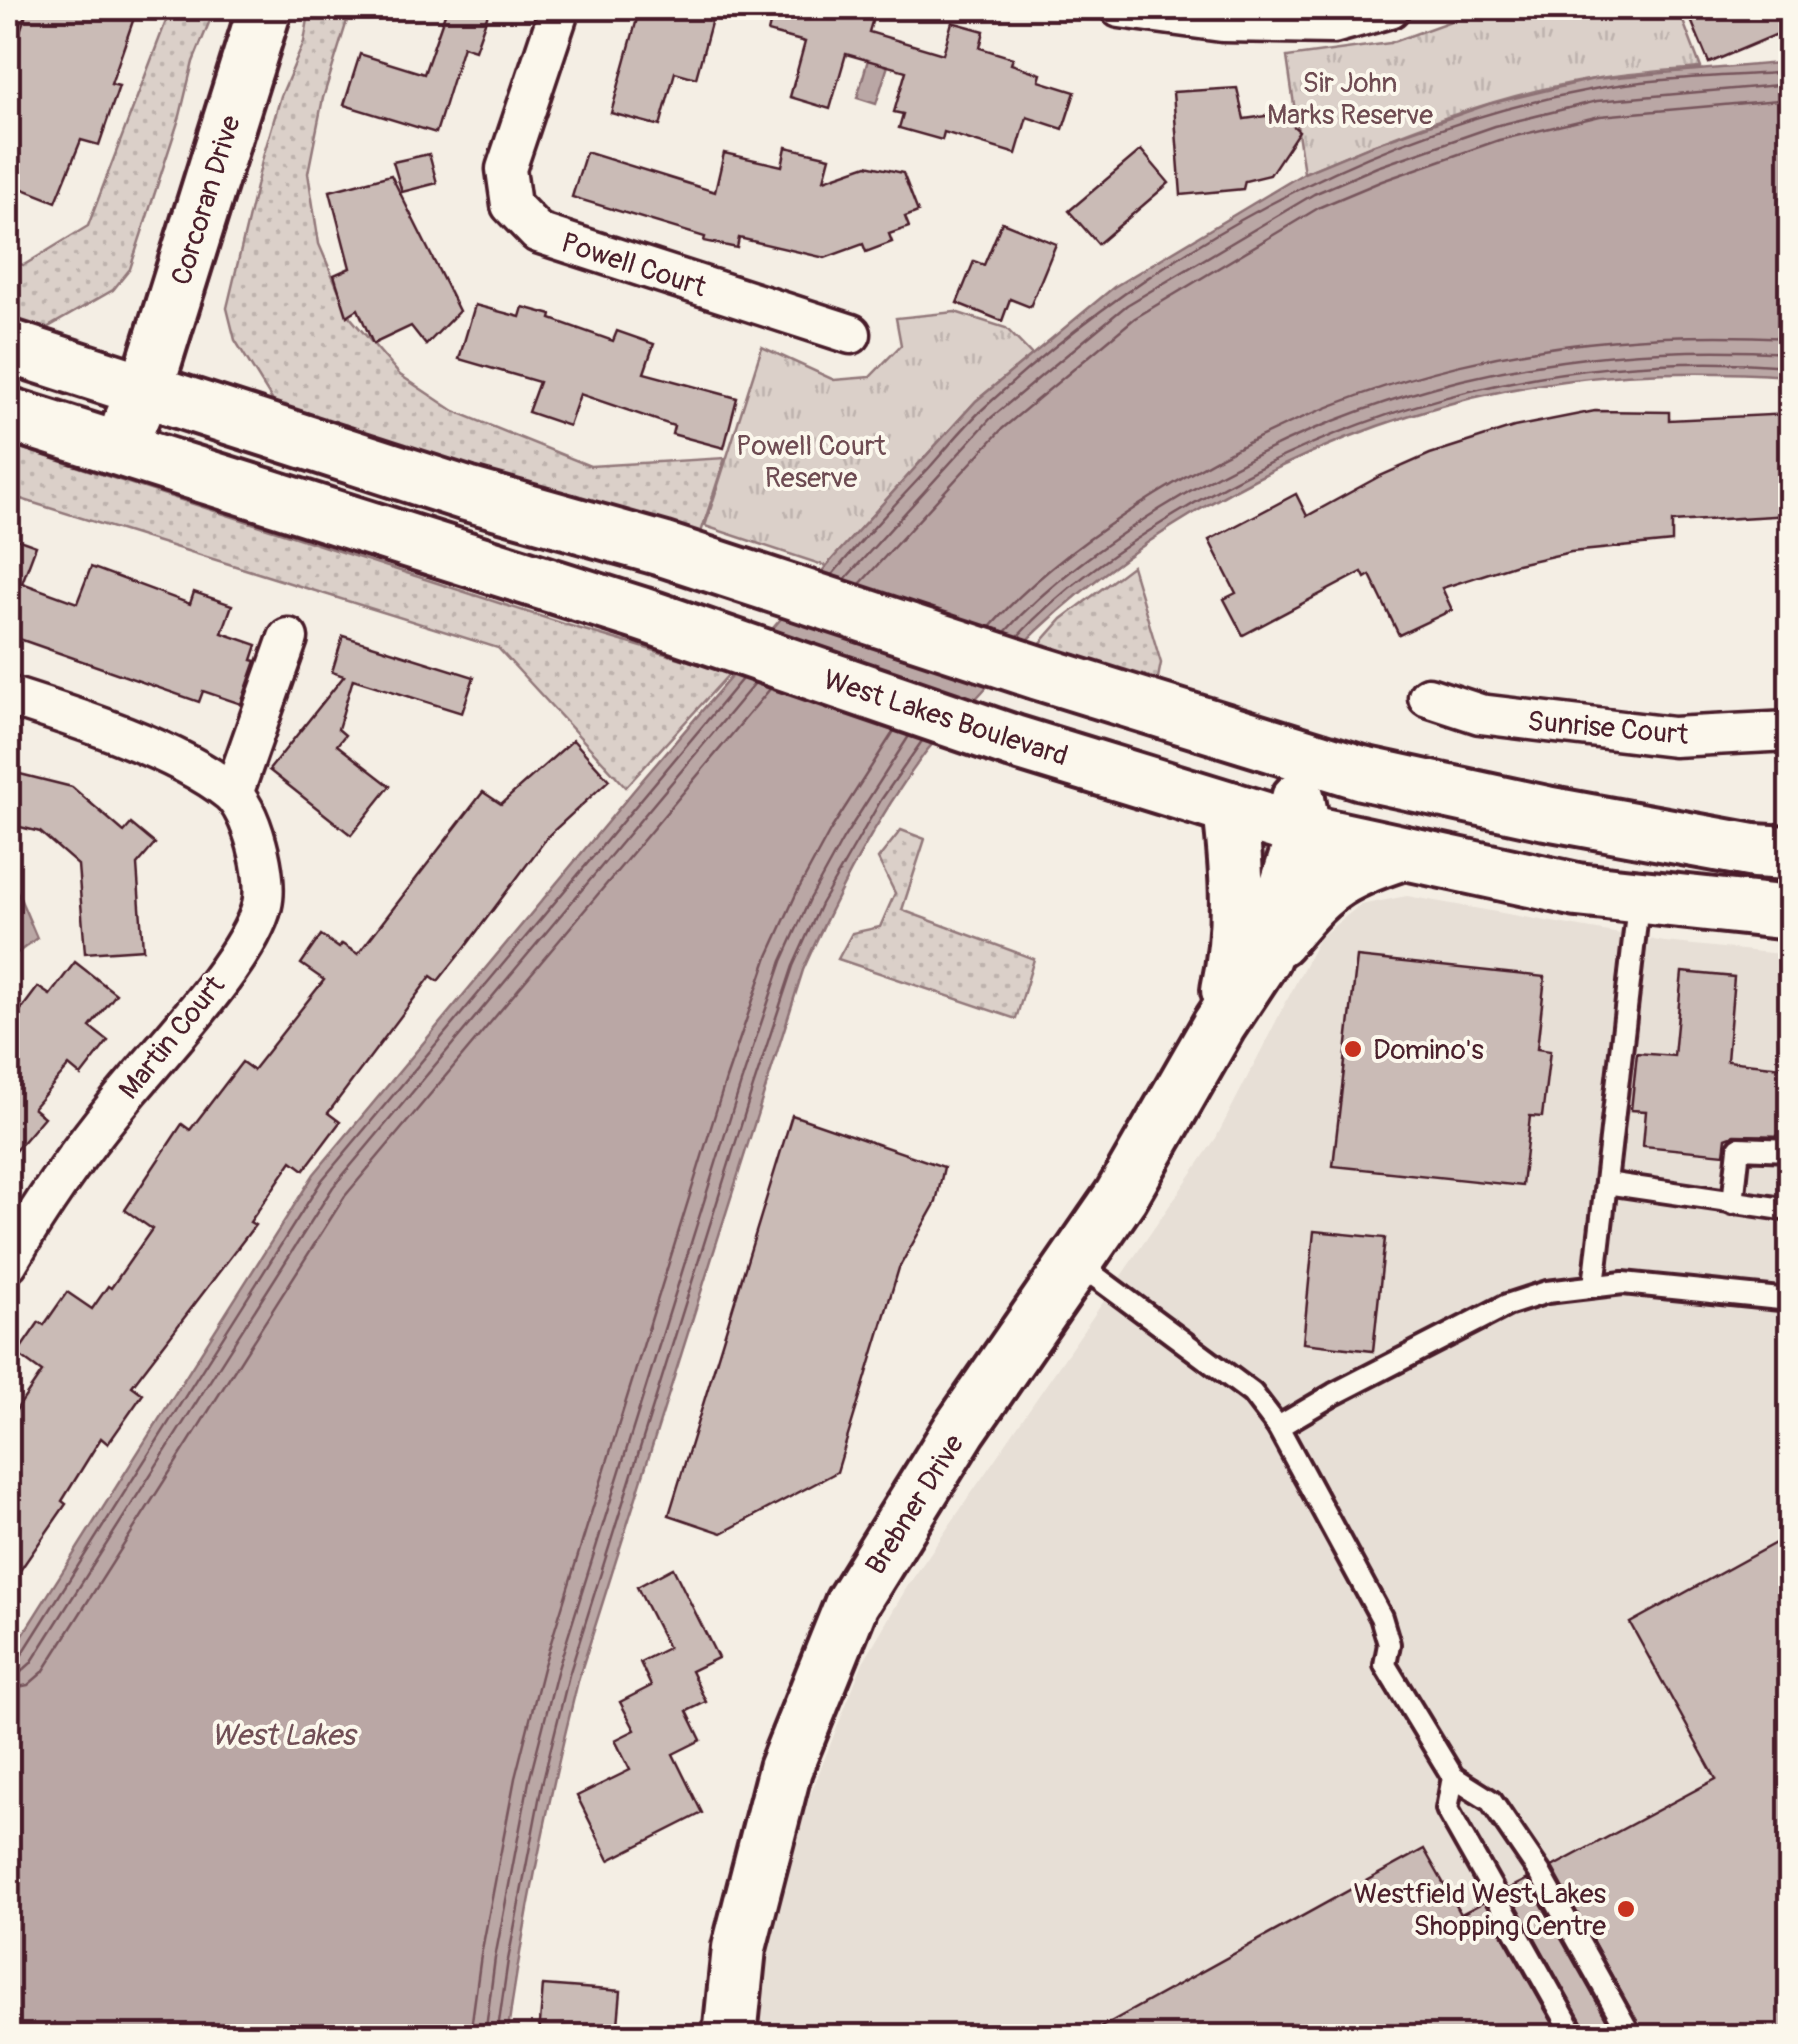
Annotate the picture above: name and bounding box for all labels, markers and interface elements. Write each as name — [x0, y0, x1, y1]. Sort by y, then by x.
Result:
park label: Sir John Marks Reserve — [1267, 66, 1433, 133]
street label: Corcoran Drive — [164, 111, 249, 289]
street label: Powell Court — [557, 226, 711, 305]
park label: Powell Court Reserve — [736, 429, 887, 496]
street label: West Lakes Boulevard — [819, 662, 1072, 774]
street label: Sunrise Court — [1526, 704, 1690, 753]
street label: Martin Court — [112, 969, 233, 1107]
place label: Domino's — [1373, 1033, 1484, 1068]
marker: Domino's — [1342, 1038, 1364, 1060]
street label: Brebner Drive — [858, 1428, 972, 1581]
water label: West Lakes — [211, 1717, 359, 1754]
place label: Westfield West Lakes Shopping Centre — [1353, 1877, 1606, 1944]
marker: Westfield West Lakes Shopping Centre — [1615, 1898, 1637, 1920]

